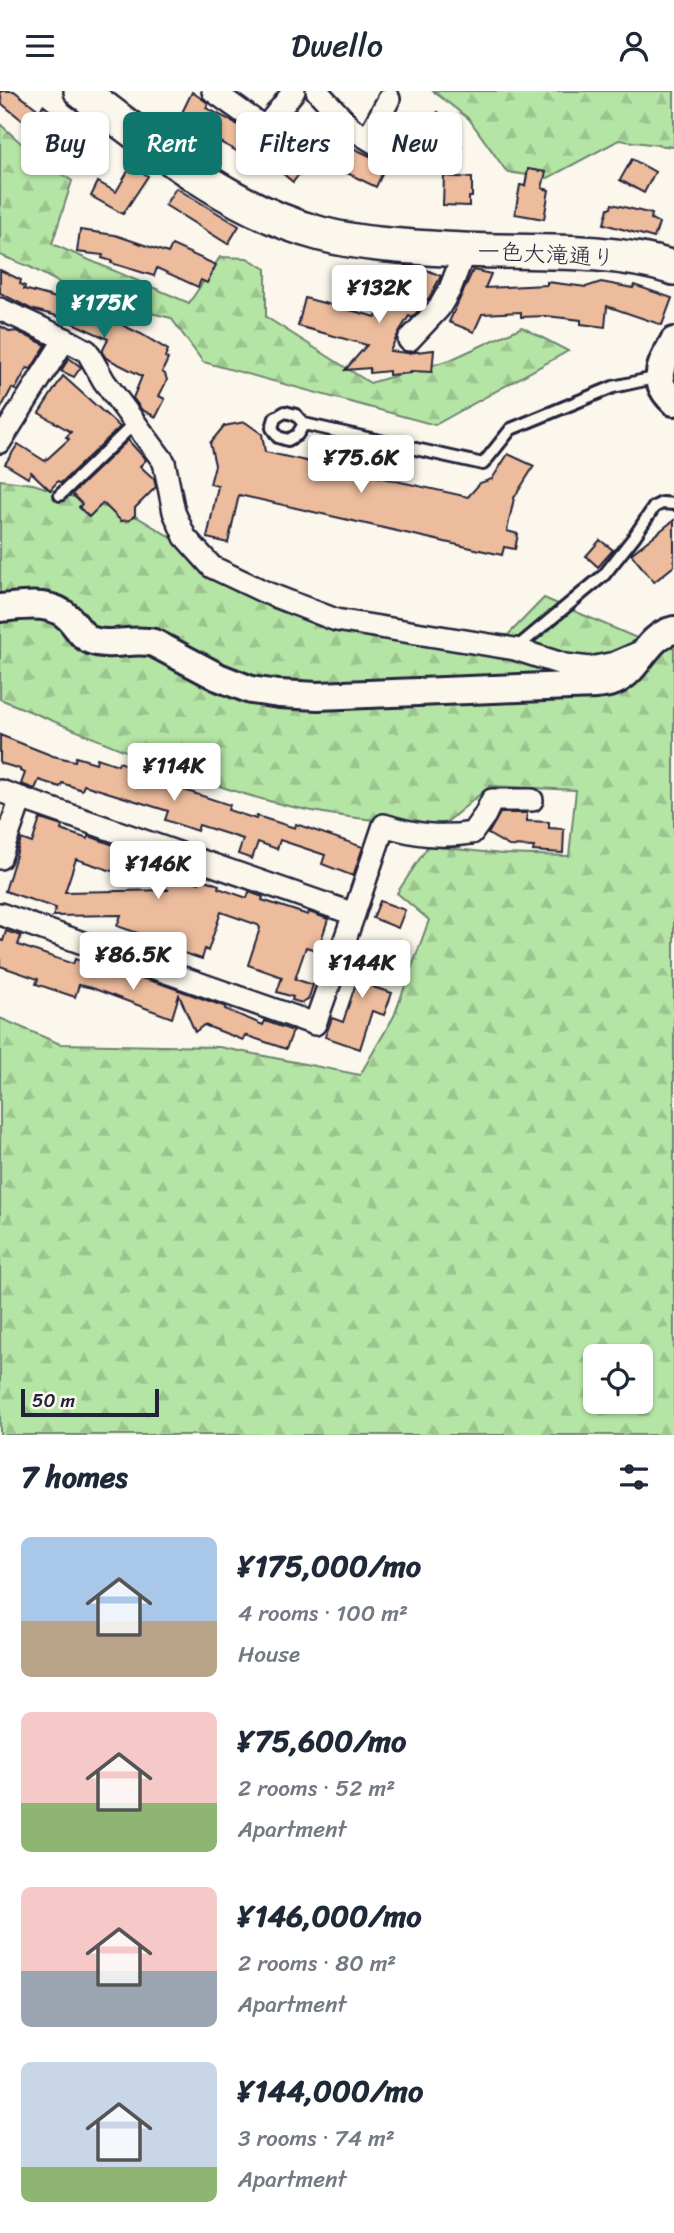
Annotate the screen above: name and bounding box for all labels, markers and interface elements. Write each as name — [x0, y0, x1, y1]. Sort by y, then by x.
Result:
text: Dwello — [291, 17, 383, 74]
icon: menu — [21, 27, 59, 65]
icon: person — [615, 27, 653, 65]
chip: Buy — [21, 112, 109, 175]
chip: Rent — [123, 112, 222, 175]
chip: Filters — [236, 112, 354, 175]
chip: New — [368, 112, 462, 175]
street label: 一色大滝通り — [476, 230, 616, 279]
pin: ¥132K — [330, 265, 428, 325]
text: ¥132K — [348, 267, 410, 308]
pin: ¥175K — [55, 281, 153, 340]
text: ¥175K — [72, 282, 136, 323]
pin: ¥75.6K — [304, 435, 418, 495]
text: ¥75.6K — [324, 437, 398, 478]
pin: ¥114K — [125, 743, 223, 803]
text: ¥114K — [144, 745, 204, 786]
pin: ¥146K — [109, 841, 207, 901]
text: ¥146K — [126, 843, 190, 884]
pin: ¥86.5K — [76, 933, 190, 992]
text: ¥86.5K — [96, 934, 170, 975]
pin: ¥144K — [313, 941, 411, 1000]
text: ¥144K — [329, 942, 395, 983]
map controls — [583, 1344, 653, 1414]
button: locate — [583, 1344, 653, 1414]
text: 50 m — [32, 1384, 75, 1417]
scale bar — [21, 1386, 159, 1418]
text: 7 homes — [21, 1450, 128, 1504]
icon: filters — [615, 1458, 653, 1496]
text: ¥175,000/mo — [238, 1539, 421, 1593]
icon: home — [77, 1565, 161, 1649]
text: 4 rooms · 100 m² — [238, 1593, 408, 1634]
text: House — [238, 1634, 300, 1675]
text: ¥75,600/mo — [238, 1714, 406, 1768]
icon: home — [77, 1740, 161, 1824]
text: 2 rooms · 52 m² — [238, 1768, 395, 1809]
text: Apartment — [238, 1809, 347, 1850]
text: ¥146,000/mo — [238, 1889, 421, 1943]
icon: home — [77, 1915, 161, 1999]
text: 2 rooms · 80 m² — [238, 1943, 396, 1984]
text: Apartment — [238, 1984, 347, 2025]
text: ¥144,000/mo — [238, 2064, 423, 2118]
icon: home — [77, 2090, 161, 2174]
text: 3 rooms · 74 m² — [238, 2118, 395, 2159]
text: Apartment — [238, 2159, 347, 2200]

